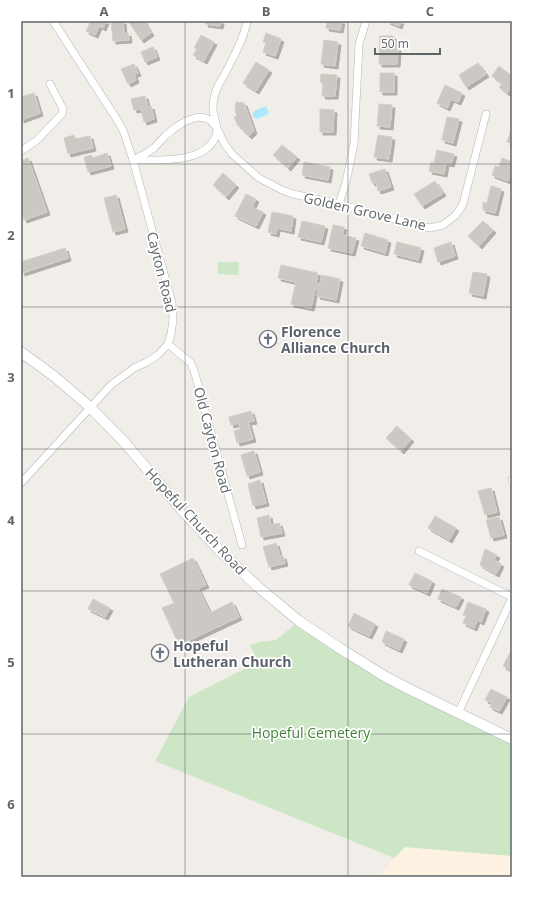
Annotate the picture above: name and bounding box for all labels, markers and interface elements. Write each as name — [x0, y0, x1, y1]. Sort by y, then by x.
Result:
text: A — [100, 2, 109, 20]
text: B — [262, 2, 271, 20]
text: C — [426, 2, 434, 20]
scale bar — [375, 30, 440, 56]
text: 50 m — [381, 35, 409, 52]
text: 1 — [7, 84, 15, 102]
street label: Golden Grove Lane — [302, 188, 428, 234]
text: 2 — [7, 226, 15, 244]
street label: Cayton Road — [143, 230, 181, 314]
place label: Florence Alliance Church — [281, 322, 390, 357]
church icon: Florence Alliance Church — [258, 329, 278, 349]
text: 3 — [7, 368, 15, 386]
street label: Old Cayton Road — [190, 385, 236, 495]
street label: Hopeful Church Road — [141, 463, 251, 579]
text: 4 — [7, 511, 15, 529]
place label: Hopeful Lutheran Church — [173, 636, 291, 671]
church icon: Hopeful Lutheran Church — [150, 643, 170, 663]
text: 5 — [7, 653, 15, 671]
park label: Hopeful Cemetery — [252, 723, 371, 742]
text: 6 — [7, 795, 15, 813]

